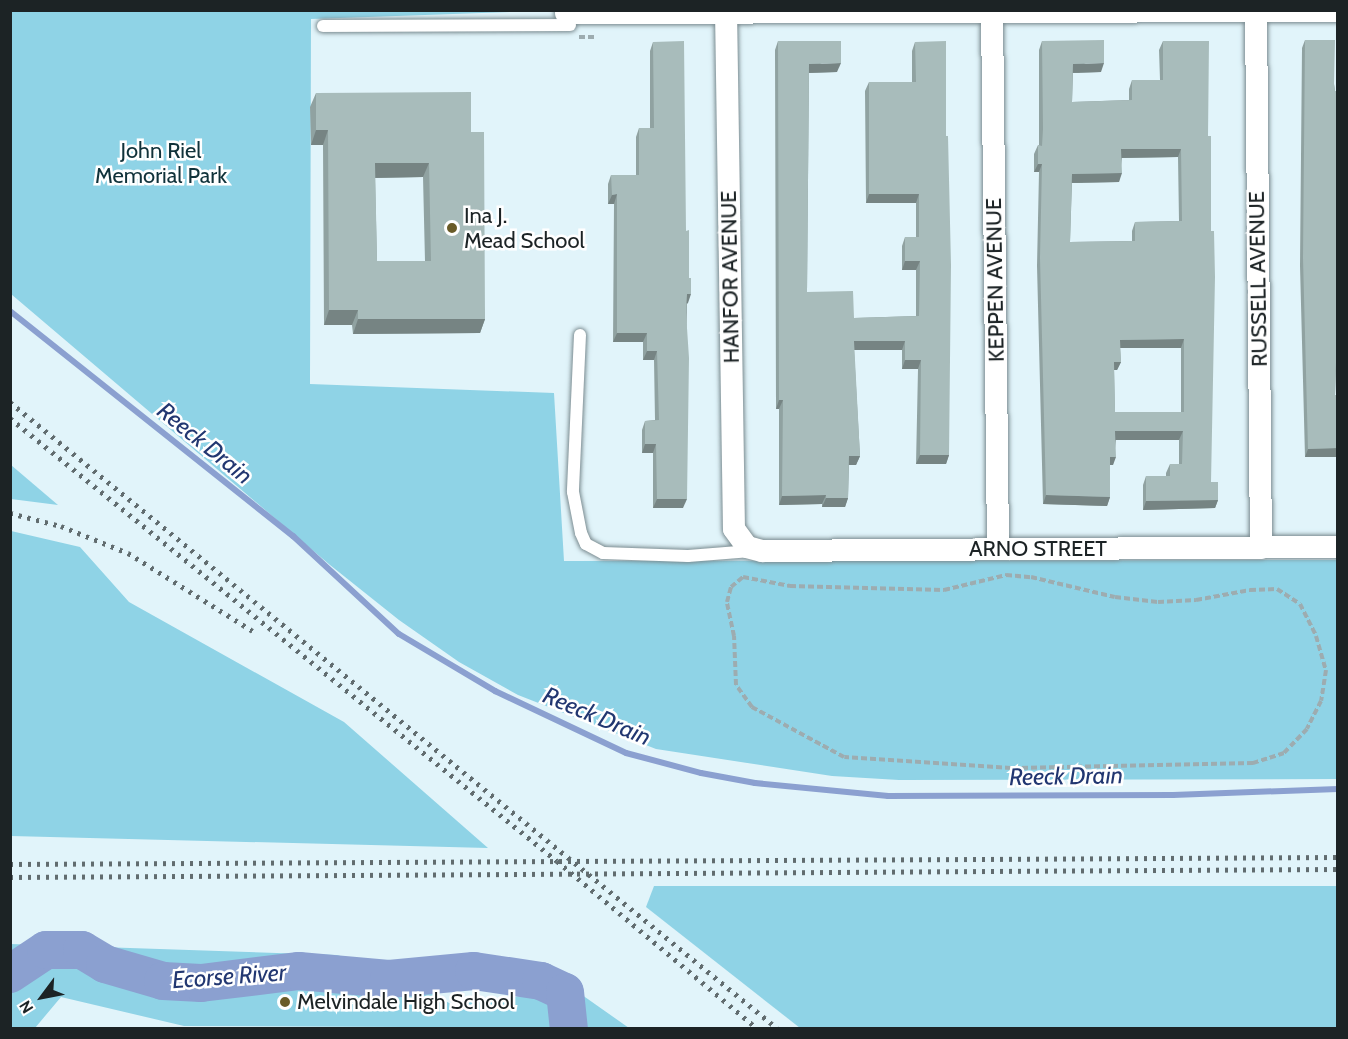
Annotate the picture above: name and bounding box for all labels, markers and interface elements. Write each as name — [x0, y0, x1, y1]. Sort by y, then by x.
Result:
park label: John Riel Memorial Park — [95, 137, 227, 188]
street label: HANFOR AVENUE — [715, 190, 745, 364]
street label: RUSSELL AVENUE — [1243, 191, 1273, 367]
street label: KEPPEN AVENUE — [980, 198, 1010, 362]
place label: Ina J. Mead School — [464, 202, 585, 254]
marker: Ina J. Mead School — [445, 221, 459, 235]
water label: Reeck Drain — [152, 396, 258, 490]
street label: ARNO STREET — [969, 536, 1107, 562]
water label: Reeck Drain — [539, 680, 655, 752]
water label: Reeck Drain — [1009, 761, 1123, 791]
water label: Ecorse River — [171, 958, 287, 994]
north arrow — [12, 967, 72, 1027]
place label: Melvindale High School — [297, 989, 515, 1015]
marker: Melvindale High School — [278, 995, 292, 1009]
text: N — [15, 997, 37, 1017]

